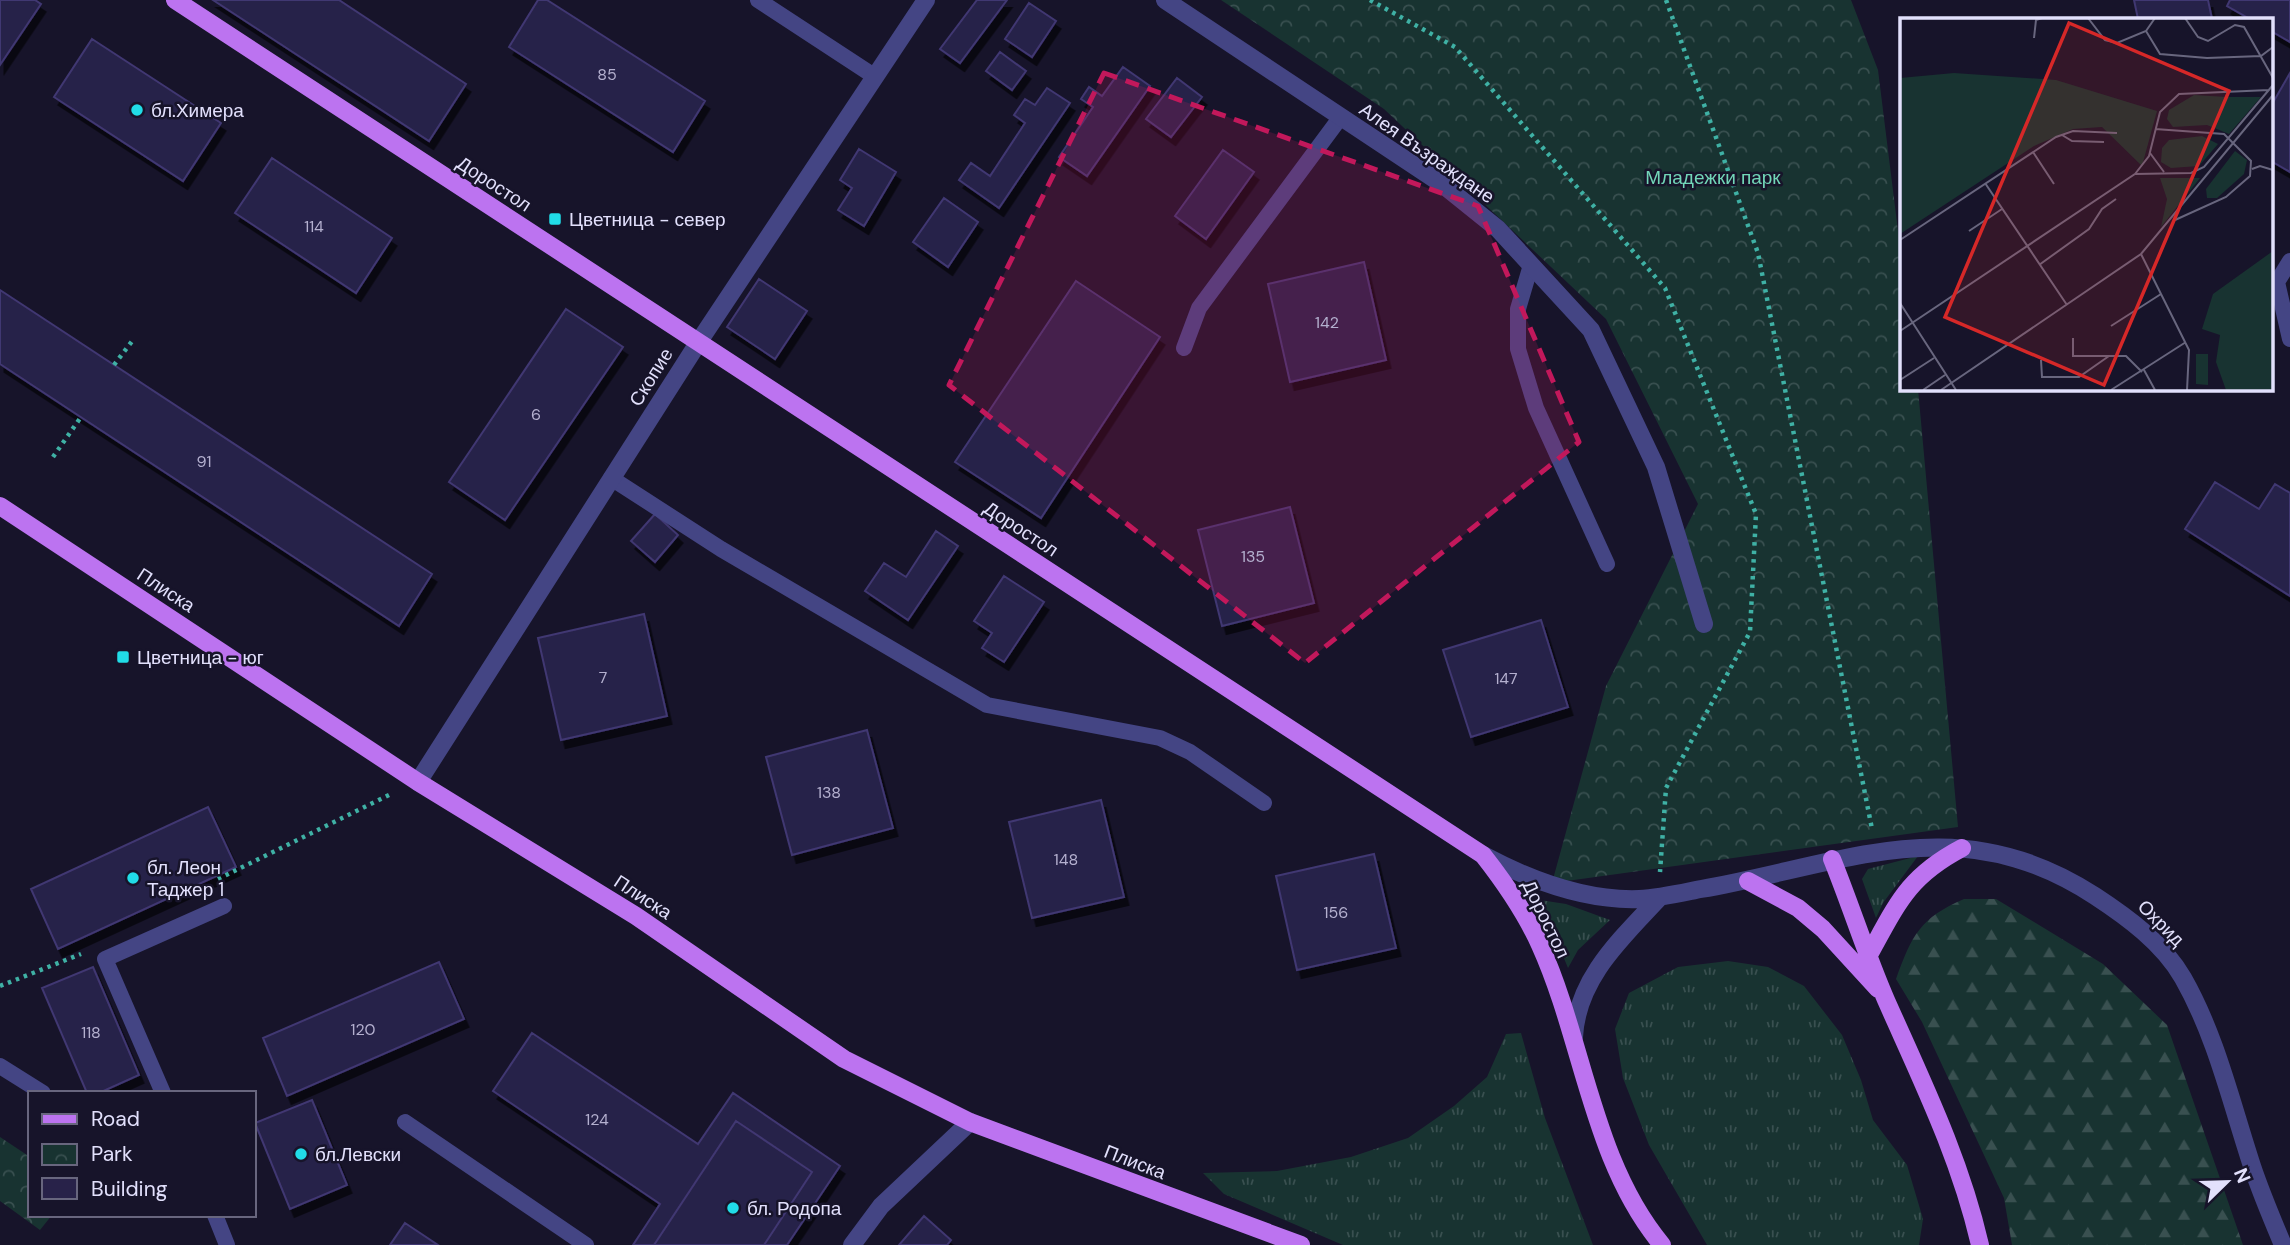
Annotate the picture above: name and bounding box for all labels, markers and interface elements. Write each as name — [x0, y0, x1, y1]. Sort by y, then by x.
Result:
inset map — [1900, 18, 2272, 390]
house number: 85 — [597, 64, 617, 85]
street label: Алея Възраждане — [1355, 97, 1499, 209]
place label: бл.Химера — [151, 98, 244, 123]
marker: бл.Химера — [129, 102, 145, 118]
street label: Доростол — [452, 151, 536, 217]
park label: Младежки парк — [1645, 165, 1781, 190]
place label: Цветница - север — [569, 207, 726, 232]
marker: Цветница - север — [547, 211, 563, 227]
house number: 114 — [304, 216, 324, 237]
house number: 142 — [1315, 312, 1339, 333]
street label: Скопие — [623, 343, 679, 411]
house number: 6 — [531, 404, 541, 425]
house number: 91 — [197, 451, 211, 472]
street label: Доростол — [979, 496, 1063, 562]
house number: 135 — [1241, 546, 1265, 567]
street label: Плиска — [132, 562, 200, 618]
place label: Цветница - юг — [137, 645, 264, 670]
marker: Цветница - юг — [115, 649, 131, 665]
house number: 7 — [599, 667, 607, 688]
house number: 147 — [1494, 668, 1518, 689]
house number: 138 — [817, 782, 841, 803]
house number: 148 — [1054, 849, 1078, 870]
place label: бл. Леон Таджер 1 — [147, 855, 224, 902]
street label: Плиска — [609, 869, 677, 925]
marker: бл. Леон Таджер 1 — [125, 870, 141, 886]
street label: Доростол — [1516, 876, 1576, 962]
street label: Охрид — [2132, 894, 2190, 952]
house number: 156 — [1324, 902, 1348, 923]
house number: 120 — [351, 1019, 376, 1040]
house number: 118 — [81, 1022, 101, 1043]
legend — [28, 1091, 256, 1217]
text: Road — [91, 1105, 140, 1133]
house number: 124 — [585, 1109, 609, 1130]
street label: Плиска — [1101, 1139, 1170, 1185]
text: Park — [91, 1140, 133, 1168]
place label: бл.Левски — [315, 1142, 401, 1167]
marker: бл.Левски — [293, 1146, 309, 1162]
north arrow — [2192, 1147, 2262, 1217]
text: N — [2228, 1164, 2256, 1187]
text: Building — [91, 1175, 168, 1203]
place label: бл. Родопа — [747, 1196, 842, 1221]
marker: бл. Родопа — [725, 1200, 741, 1216]

